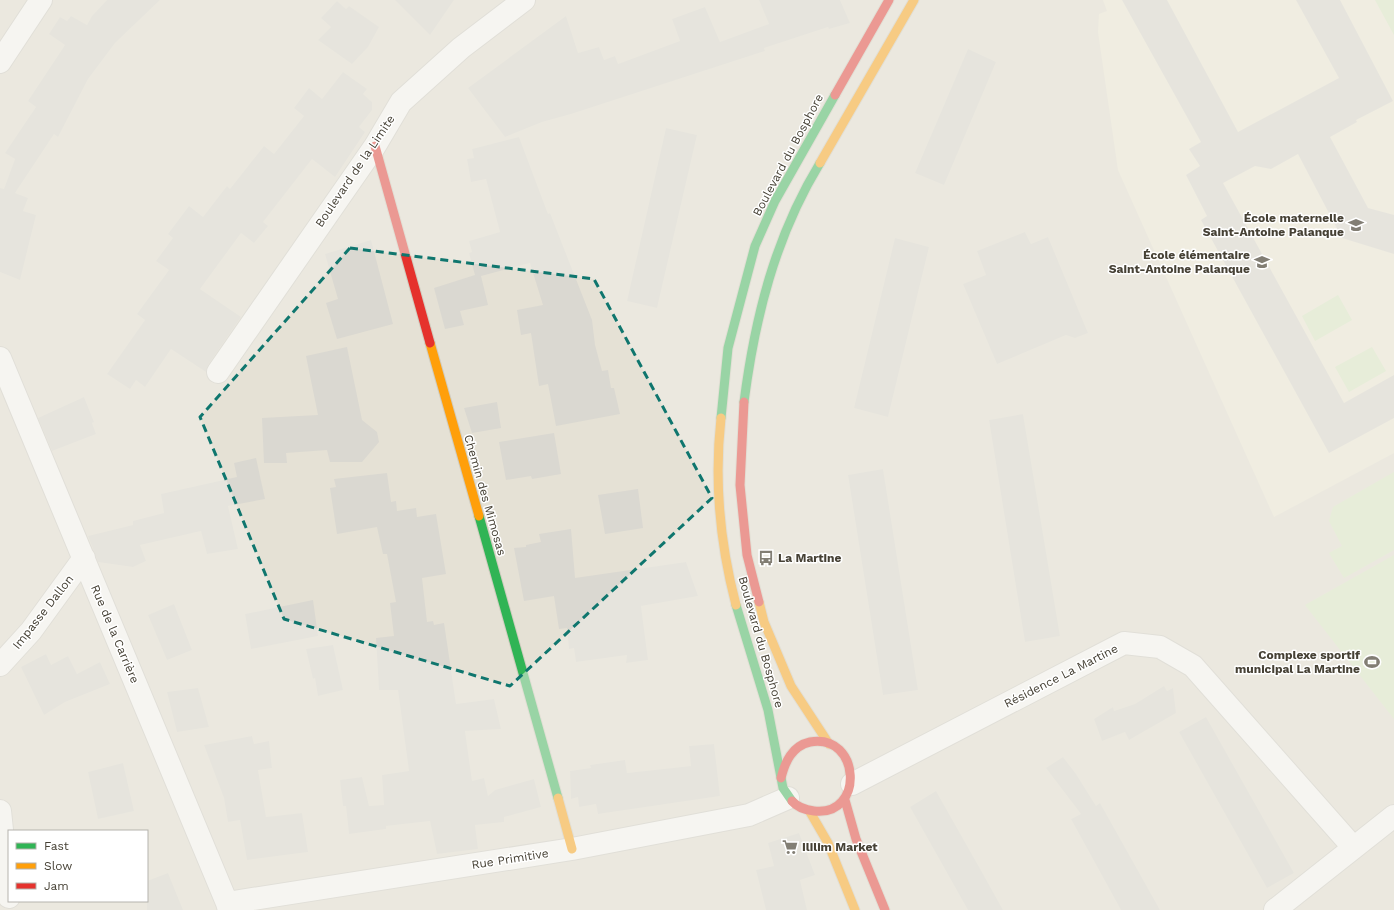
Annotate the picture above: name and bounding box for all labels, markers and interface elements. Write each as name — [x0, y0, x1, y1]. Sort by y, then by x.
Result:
street label: Boulevard du Bosphore — [750, 92, 826, 218]
street label: Boulevard de la Limite — [312, 112, 398, 230]
place label: École maternelle Saint-Antoine Palanque — [1203, 211, 1344, 239]
school or university icon: École maternelle Saint-Antoine Palanque — [1347, 216, 1365, 234]
place label: École élémentaire Saint-Antoine Palanque — [1109, 248, 1250, 276]
school or university icon: École élémentaire Saint-Antoine Palanque — [1253, 253, 1271, 271]
street label: Chemin des Mimosas — [461, 433, 509, 557]
bus stop icon: La Martine — [757, 549, 775, 567]
place label: La Martine — [778, 551, 842, 565]
street label: Impasse Dallon — [10, 572, 76, 652]
street label: Boulevard du Bosphore — [735, 575, 787, 709]
street label: Rue de la Carrière — [88, 583, 142, 685]
street label: Résidence La Martine — [1002, 641, 1120, 711]
place label: Complexe sportif municipal La Martine — [1235, 648, 1360, 676]
sports icon: Complexe sportif municipal La Martine — [1363, 653, 1381, 671]
legend — [8, 830, 148, 902]
supermarket icon: Ililim Market — [781, 838, 799, 856]
text: Fast — [44, 839, 69, 853]
place label: Ililim Market — [802, 840, 878, 854]
street label: Rue Primitive — [471, 846, 550, 872]
text: Slow — [44, 859, 72, 873]
text: Jam — [44, 879, 69, 893]

